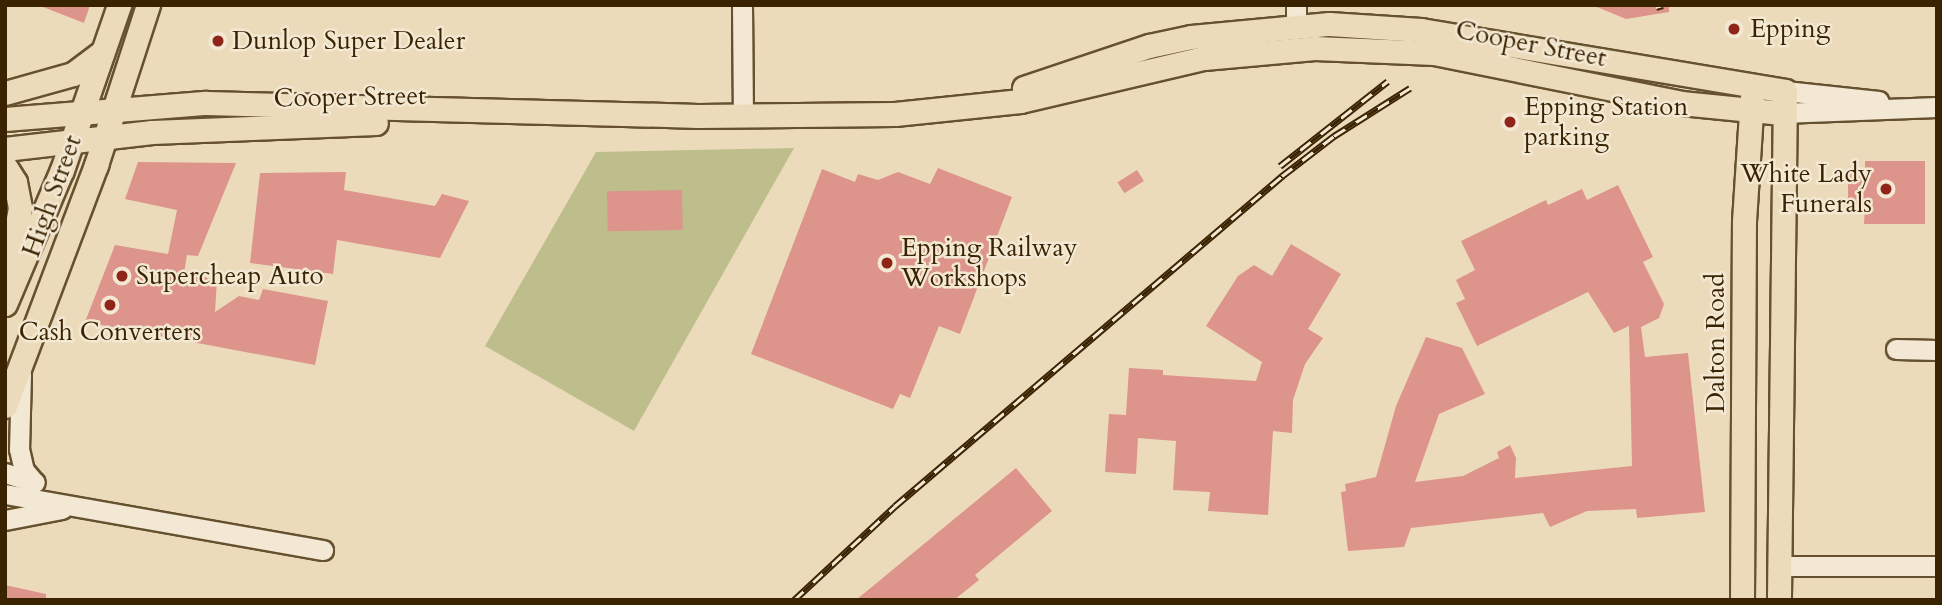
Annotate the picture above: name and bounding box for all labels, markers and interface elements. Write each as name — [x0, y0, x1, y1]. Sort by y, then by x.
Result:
place label: Epping — [1750, 13, 1830, 45]
street label: Cooper Street — [1453, 14, 1609, 74]
marker: Epping — [1724, 19, 1744, 39]
place label: Dunlop Super Dealer — [232, 25, 465, 57]
marker: Dunlop Super Dealer — [210, 33, 226, 49]
street label: Cooper Street — [273, 80, 427, 114]
place label: Epping Station parking — [1524, 91, 1688, 152]
marker: Epping Station parking — [1502, 114, 1518, 130]
street label: High Street — [16, 131, 88, 261]
place label: White Lady Funerals — [1740, 158, 1872, 220]
marker: White Lady Funerals — [1878, 181, 1894, 197]
place label: Epping Railway Workshops — [901, 232, 1077, 294]
marker: Epping Railway Workshops — [879, 255, 895, 271]
place label: Supercheap Auto — [136, 260, 323, 292]
marker: Supercheap Auto — [114, 268, 130, 284]
street label: Dalton Road — [1700, 273, 1732, 413]
marker: Cash Converters — [102, 297, 118, 313]
place label: Cash Converters — [19, 316, 201, 348]

